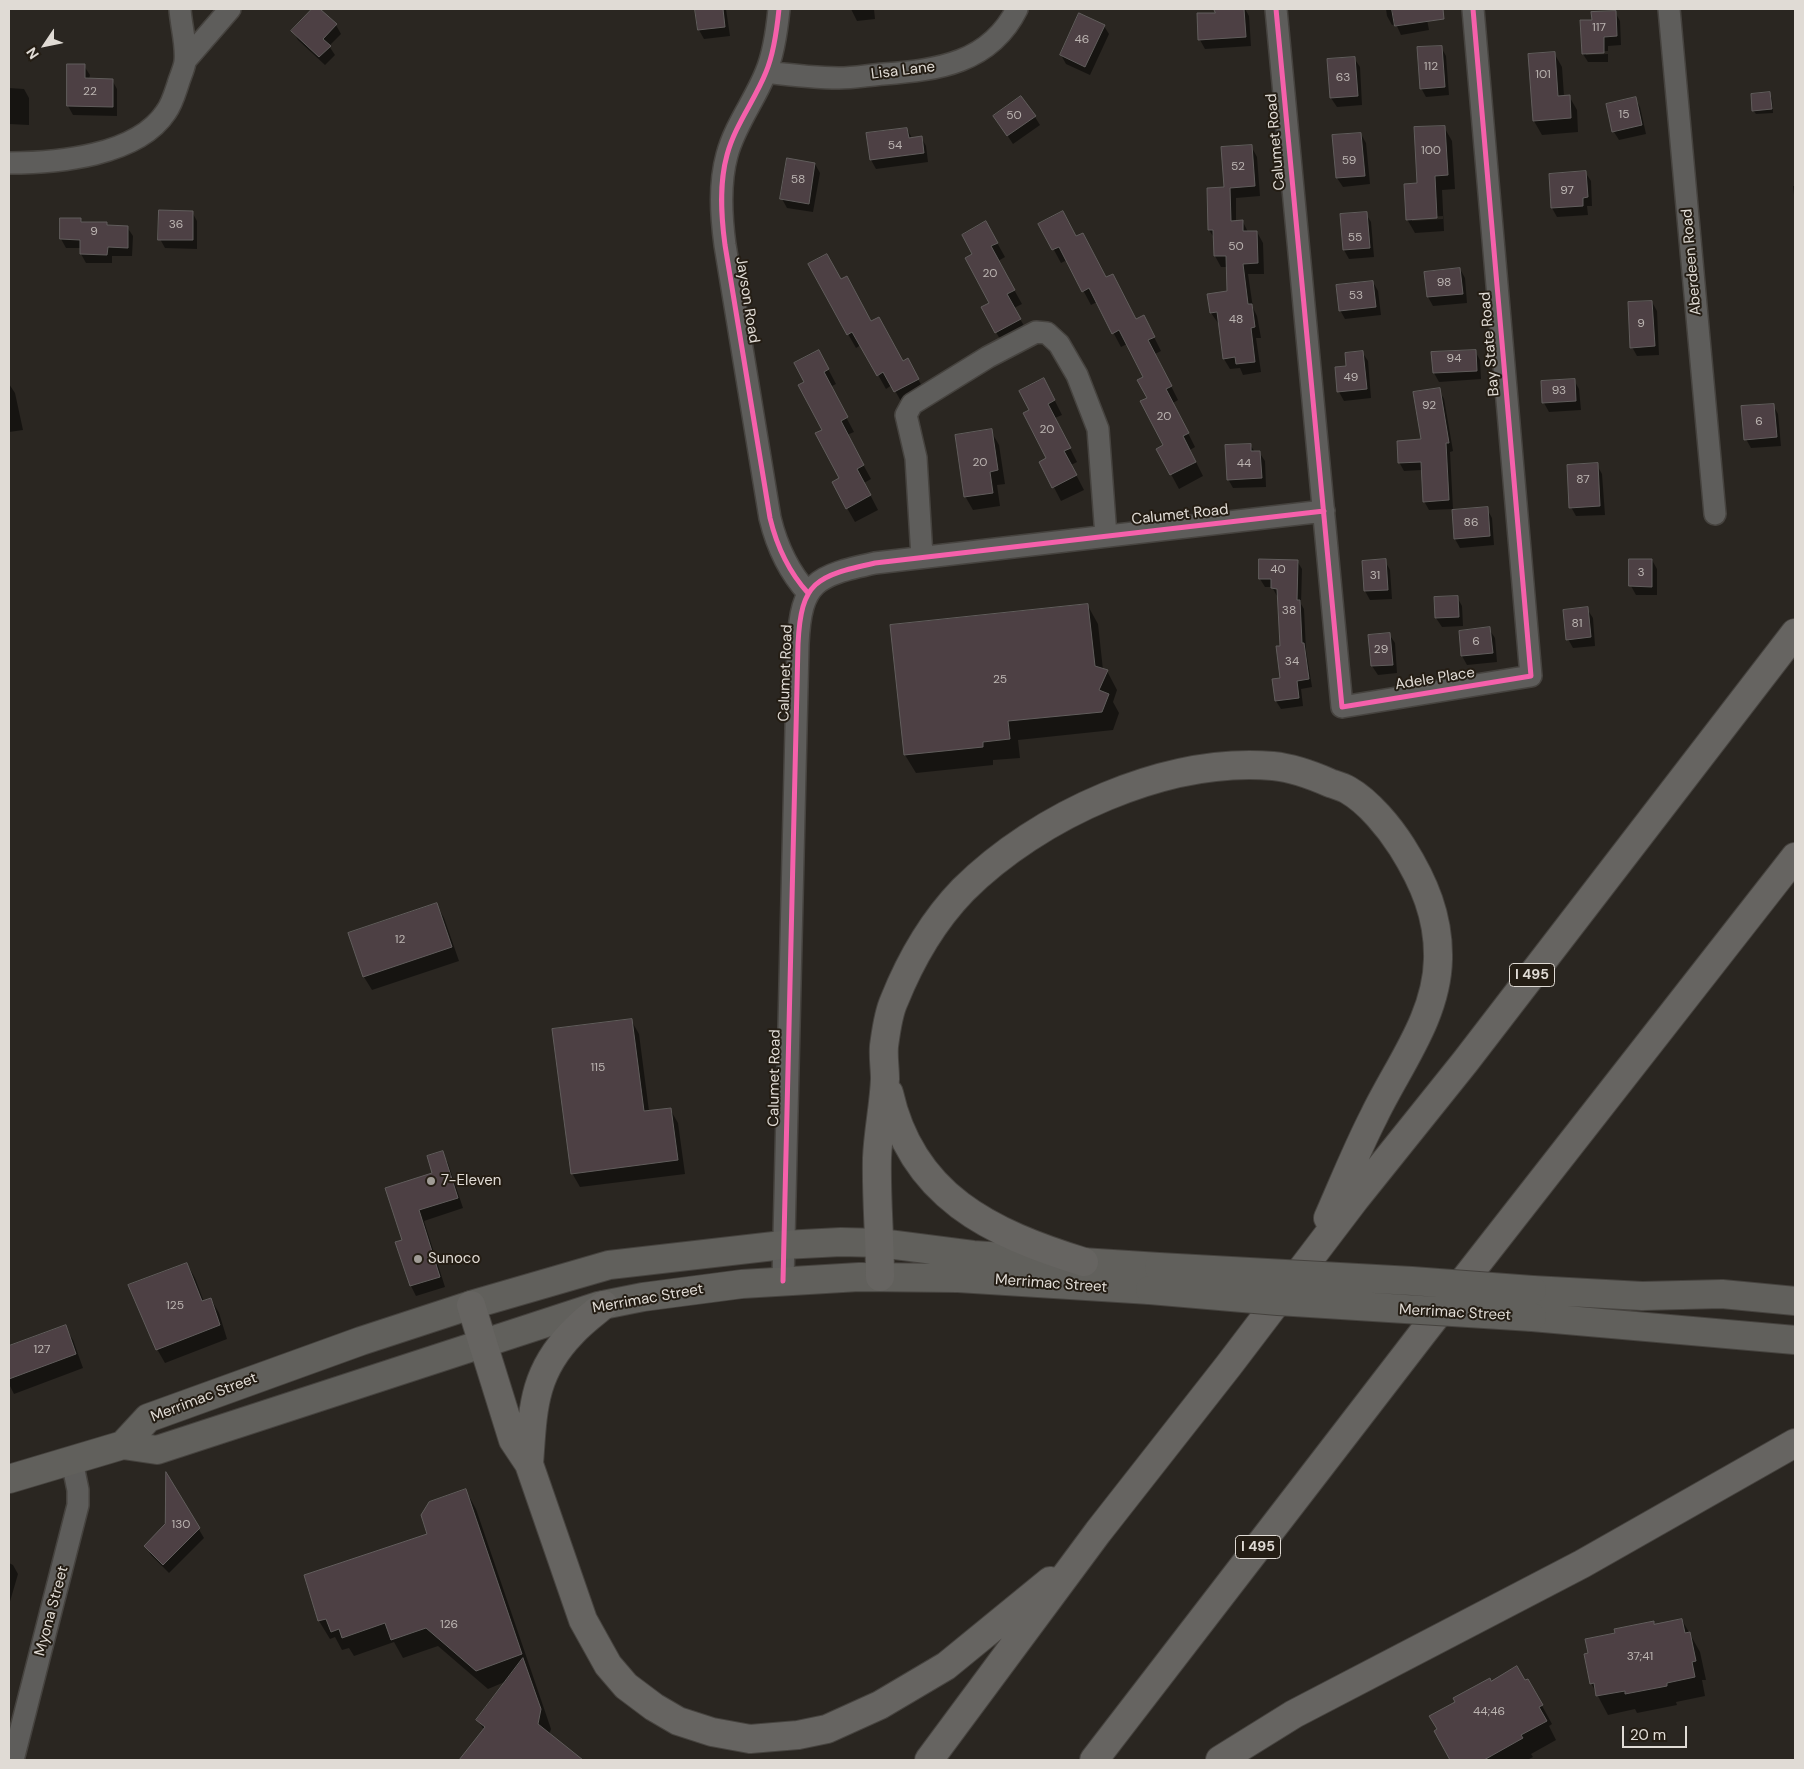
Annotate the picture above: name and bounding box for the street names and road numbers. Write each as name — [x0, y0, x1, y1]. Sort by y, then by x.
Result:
street label: Lisa Lane — [870, 58, 936, 84]
street label: Calumet Road — [1263, 93, 1289, 191]
street label: Aberdeen Road — [1678, 208, 1706, 316]
street label: Jayson Road — [731, 255, 763, 345]
street label: Bay State Road — [1476, 291, 1504, 397]
street label: Calumet Road — [1131, 501, 1229, 529]
street label: Calumet Road — [775, 624, 797, 722]
street label: Adele Place — [1394, 664, 1476, 694]
road number: I 495 — [1510, 964, 1554, 986]
street label: Calumet Road — [765, 1029, 785, 1127]
street label: Merrimac Street — [994, 1271, 1108, 1297]
street label: Merrimac Street — [591, 1280, 705, 1318]
street label: Merrimac Street — [1398, 1301, 1512, 1325]
street label: Merrimac Street — [148, 1369, 260, 1427]
road number: I 495 — [1236, 1535, 1280, 1558]
street label: Myona Street — [31, 1564, 73, 1658]

